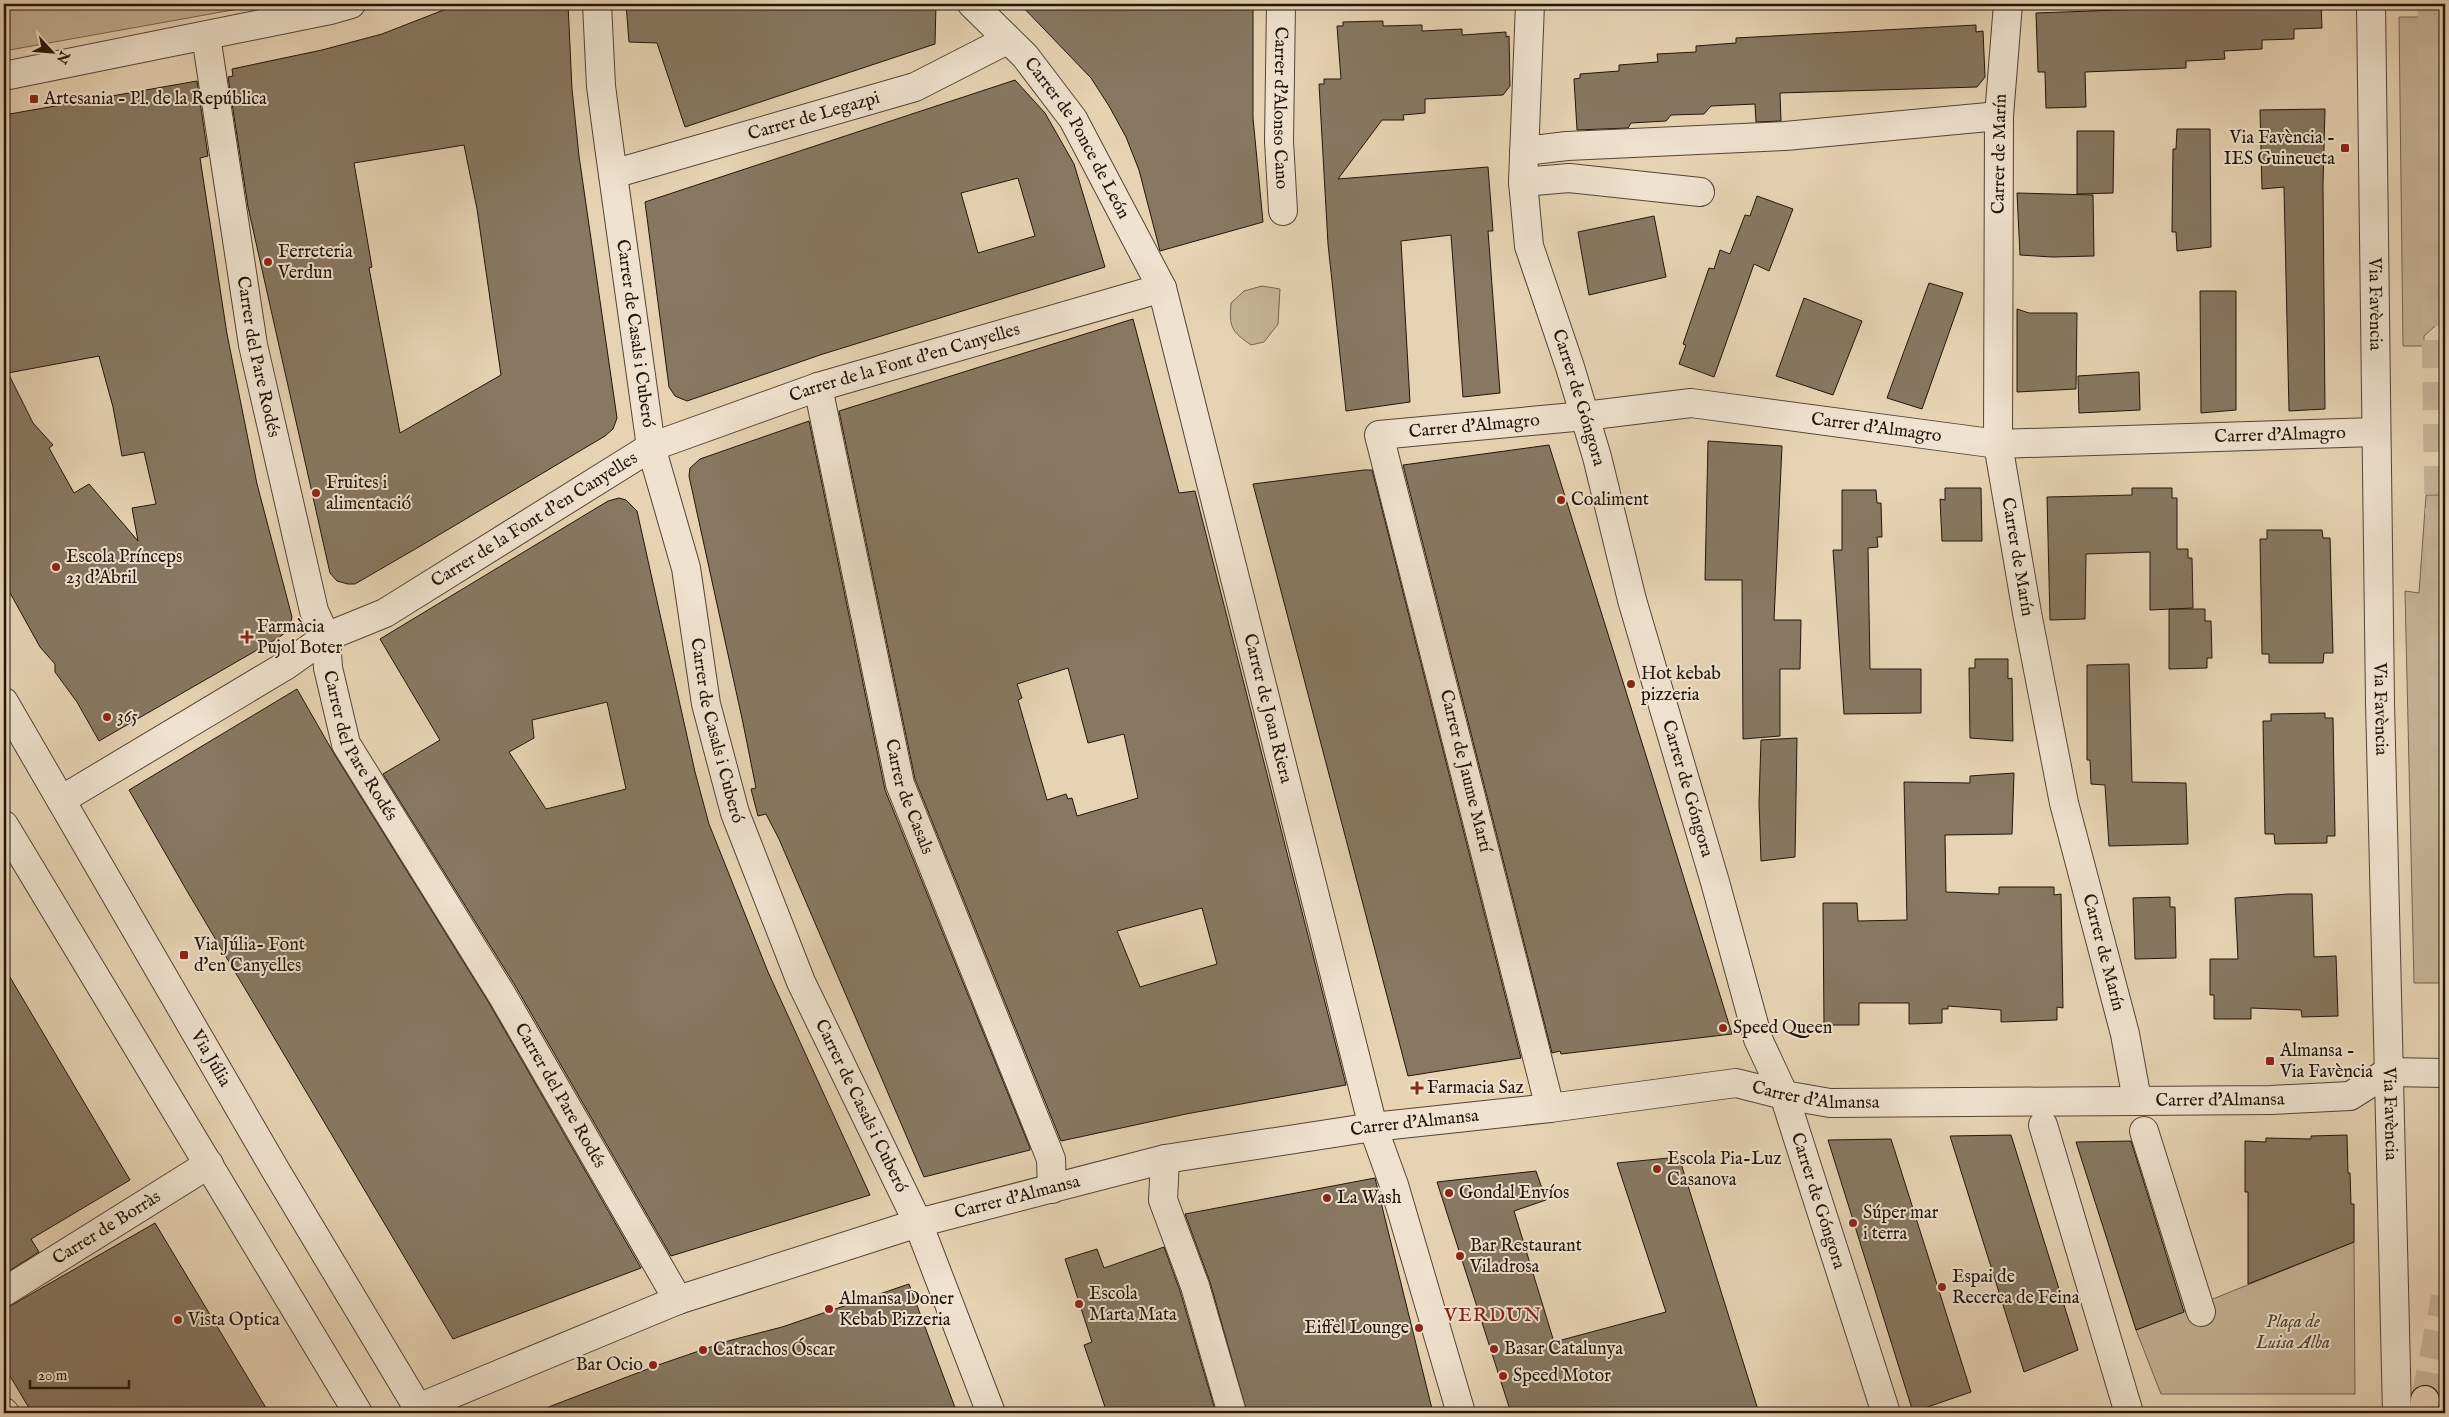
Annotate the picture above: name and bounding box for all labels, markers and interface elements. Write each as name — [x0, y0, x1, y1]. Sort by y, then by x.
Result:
street label: Carrer d'Alonso Cano — [1267, 26, 1293, 190]
north arrow — [28, 28, 78, 78]
text: N — [52, 47, 74, 67]
street label: Carrer de Ponce de León — [1019, 53, 1135, 223]
street label: Carrer de Legazpi — [745, 86, 883, 146]
place label: Artesania - Pl. de la República — [43, 88, 267, 111]
marker: Artesania - Pl. de la República — [28, 93, 40, 105]
street label: Carrer de Marín — [1987, 93, 2013, 214]
place label: Via Favència - IES Guineueta — [2224, 127, 2335, 171]
marker: Via Favència - IES Guineueta — [2339, 142, 2351, 154]
street label: Carrer de Casals i Cuberó — [611, 238, 660, 429]
place label: Ferreteria Verdun — [277, 241, 353, 285]
marker: Ferreteria Verdun — [262, 256, 274, 268]
street label: Via Favència — [2363, 256, 2387, 351]
street label: Carrer del Pare Rodés — [231, 275, 285, 440]
street label: Carrer de la Font d'en Canyelles — [786, 318, 1023, 408]
street label: Carrer de Góngora — [1547, 326, 1610, 468]
street label: Carrer d'Almagro — [1810, 408, 1943, 448]
street label: Carrer d'Almagro — [1408, 409, 1541, 444]
street label: Carrer d'Almagro — [2214, 421, 2346, 449]
street label: Carrer de la Font d'en Canyelles — [427, 447, 642, 593]
place label: Fruites i alimentació — [326, 472, 412, 516]
marker: Fruites i alimentació — [310, 487, 322, 499]
place label: Coaliment — [1571, 489, 1649, 512]
marker: Coaliment — [1555, 494, 1567, 506]
street label: Carrer de Marín — [1996, 496, 2039, 619]
place label: Escola Prínceps 23 d'Abril — [66, 546, 182, 590]
marker: Escola Prínceps 23 d'Abril — [50, 561, 62, 573]
place label: Farmàcia Pujol Boter — [257, 616, 343, 660]
marker: Farmàcia Pujol Boter — [241, 631, 253, 643]
street label: Carrer de Joan Riera — [1238, 631, 1298, 786]
street label: Carrer de Casals i Cuberó — [685, 636, 749, 827]
street label: Via Favència — [2368, 661, 2393, 756]
place label: Hot kebab pizzeria — [1641, 663, 1721, 707]
street label: Carrer del Pare Rodés — [317, 668, 403, 825]
marker: Hot kebab pizzeria — [1625, 678, 1637, 690]
street label: Carrer de Jaume Martí — [1434, 687, 1497, 856]
place label: 365 — [117, 706, 138, 729]
marker: 365 — [101, 711, 113, 723]
street label: Carrer de Góngora — [1656, 717, 1719, 860]
street label: Carrer de Casals — [880, 737, 939, 858]
street label: Carrer de Marín — [2077, 891, 2130, 1014]
place label: Via Júlia- Font d'en Canyelles — [193, 934, 305, 978]
marker: Via Júlia- Font d'en Canyelles — [178, 949, 190, 961]
street label: Carrer de Casals i Cuberó — [809, 1016, 913, 1197]
place label: Speed Queen — [1733, 1017, 1833, 1040]
street label: Carrer del Pare Rodés — [509, 1019, 611, 1172]
marker: Speed Queen — [1717, 1022, 1729, 1034]
street label: Via Júlia — [185, 1025, 236, 1091]
place label: Almansa - Via Favència — [2279, 1040, 2373, 1084]
marker: Almansa - Via Favència — [2264, 1055, 2276, 1067]
street label: Via Favència — [2377, 1066, 2402, 1161]
street label: Carrer d'Almansa — [1749, 1076, 1880, 1115]
place label: Farmacia Saz — [1427, 1077, 1524, 1100]
marker: Farmacia Saz — [1411, 1082, 1423, 1094]
street label: Carrer d'Almansa — [2155, 1088, 2285, 1112]
street label: Carrer d'Almansa — [1349, 1104, 1480, 1142]
street label: Carrer de Góngora — [1785, 1130, 1851, 1272]
place label: Escola Pia-Luz Casanova — [1667, 1148, 1782, 1192]
marker: Escola Pia-Luz Casanova — [1651, 1163, 1663, 1175]
street label: Carrer d'Almansa — [952, 1170, 1083, 1225]
place label: Gondal Envíos — [1459, 1182, 1569, 1205]
street label: Carrer de Borràs — [48, 1185, 165, 1270]
place label: La Wash — [1337, 1187, 1402, 1210]
marker: Gondal Envíos — [1443, 1187, 1455, 1199]
marker: La Wash — [1321, 1192, 1333, 1204]
place label: Súper mar i terra — [1863, 1202, 1939, 1246]
marker: Súper mar i terra — [1847, 1217, 1859, 1229]
place label: Bar Restaurant Viladrosa — [1469, 1235, 1582, 1279]
marker: Bar Restaurant Viladrosa — [1454, 1250, 1466, 1262]
place label: Espai de Recerca de Feina — [1952, 1266, 2080, 1310]
marker: Espai de Recerca de Feina — [1936, 1281, 1948, 1293]
place label: Escola Marta Mata — [1089, 1283, 1177, 1327]
place label: Almansa Doner Kebab Pizzeria — [838, 1288, 954, 1332]
marker: Escola Marta Mata — [1073, 1298, 1085, 1310]
marker: Almansa Doner Kebab Pizzeria — [823, 1303, 835, 1315]
district label: VERDUN — [1443, 1303, 1542, 1328]
place label: Vista Optica — [187, 1309, 280, 1332]
park label: Plaça de Luisa Alba — [2255, 1311, 2330, 1355]
marker: Vista Optica — [172, 1314, 184, 1326]
place label: Eiffel Lounge — [1304, 1317, 1409, 1340]
marker: Eiffel Lounge — [1413, 1322, 1425, 1334]
place label: Catrachos Óscar — [713, 1337, 835, 1362]
place label: Basar Catalunya — [1504, 1338, 1623, 1361]
marker: Basar Catalunya — [1488, 1343, 1500, 1355]
marker: Catrachos Óscar — [697, 1344, 709, 1356]
place label: Bar Ocio — [576, 1354, 643, 1377]
scale bar — [30, 1357, 129, 1389]
marker: Bar Ocio — [647, 1359, 659, 1371]
place label: Speed Motor — [1513, 1365, 1611, 1388]
text: 20 m — [38, 1366, 68, 1385]
marker: Speed Motor — [1497, 1370, 1509, 1382]

